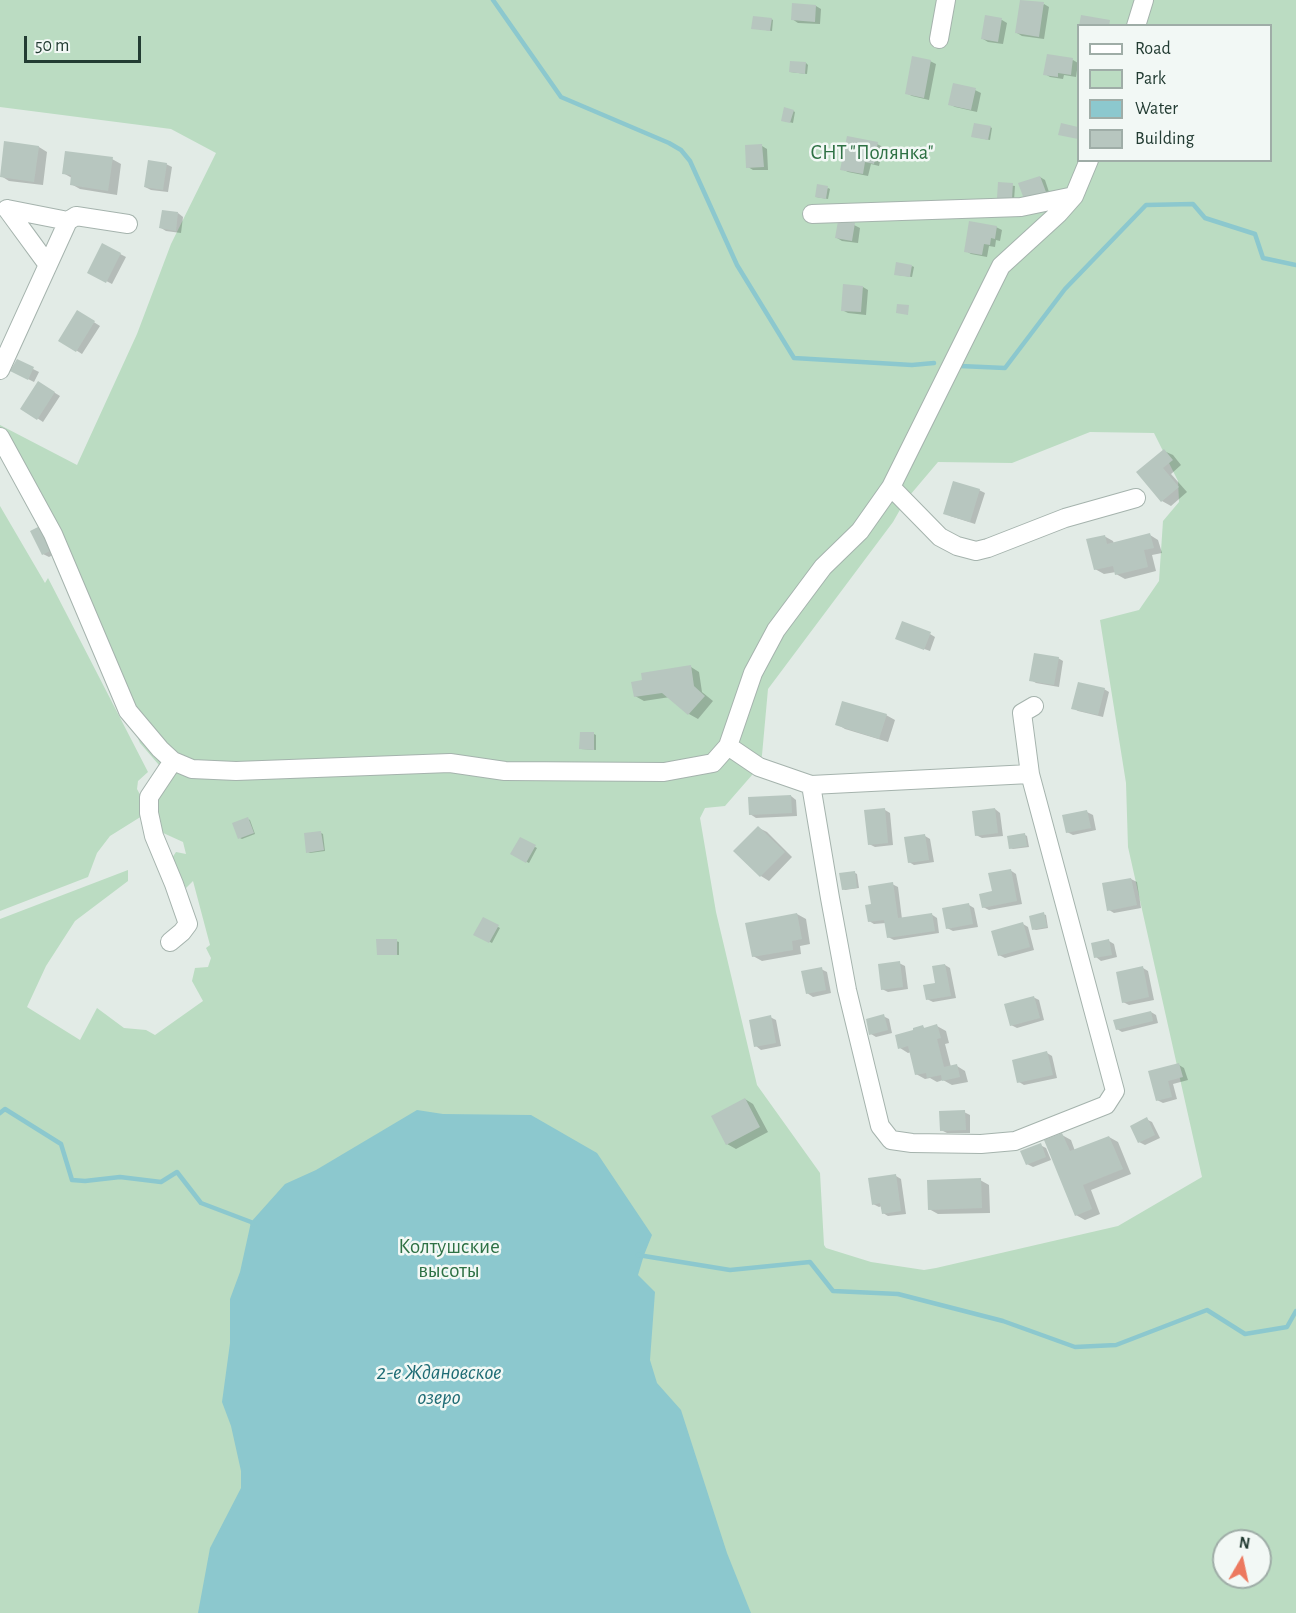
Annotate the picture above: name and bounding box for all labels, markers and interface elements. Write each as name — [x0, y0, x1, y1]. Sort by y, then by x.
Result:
scale bar — [27, 24, 144, 62]
legend — [1077, 24, 1272, 162]
text: 50 m — [35, 37, 69, 55]
text: Road — [1135, 40, 1171, 58]
text: Park — [1135, 70, 1166, 88]
text: Water — [1135, 100, 1178, 118]
text: Building — [1135, 130, 1194, 148]
park label: СНТ "Полянка" — [810, 140, 934, 166]
park label: Колтушские высоты — [398, 1234, 500, 1284]
water label: 2-е Ждановское озеро — [377, 1359, 501, 1410]
north arrow — [1212, 1529, 1272, 1589]
text: N — [1238, 1534, 1251, 1552]

